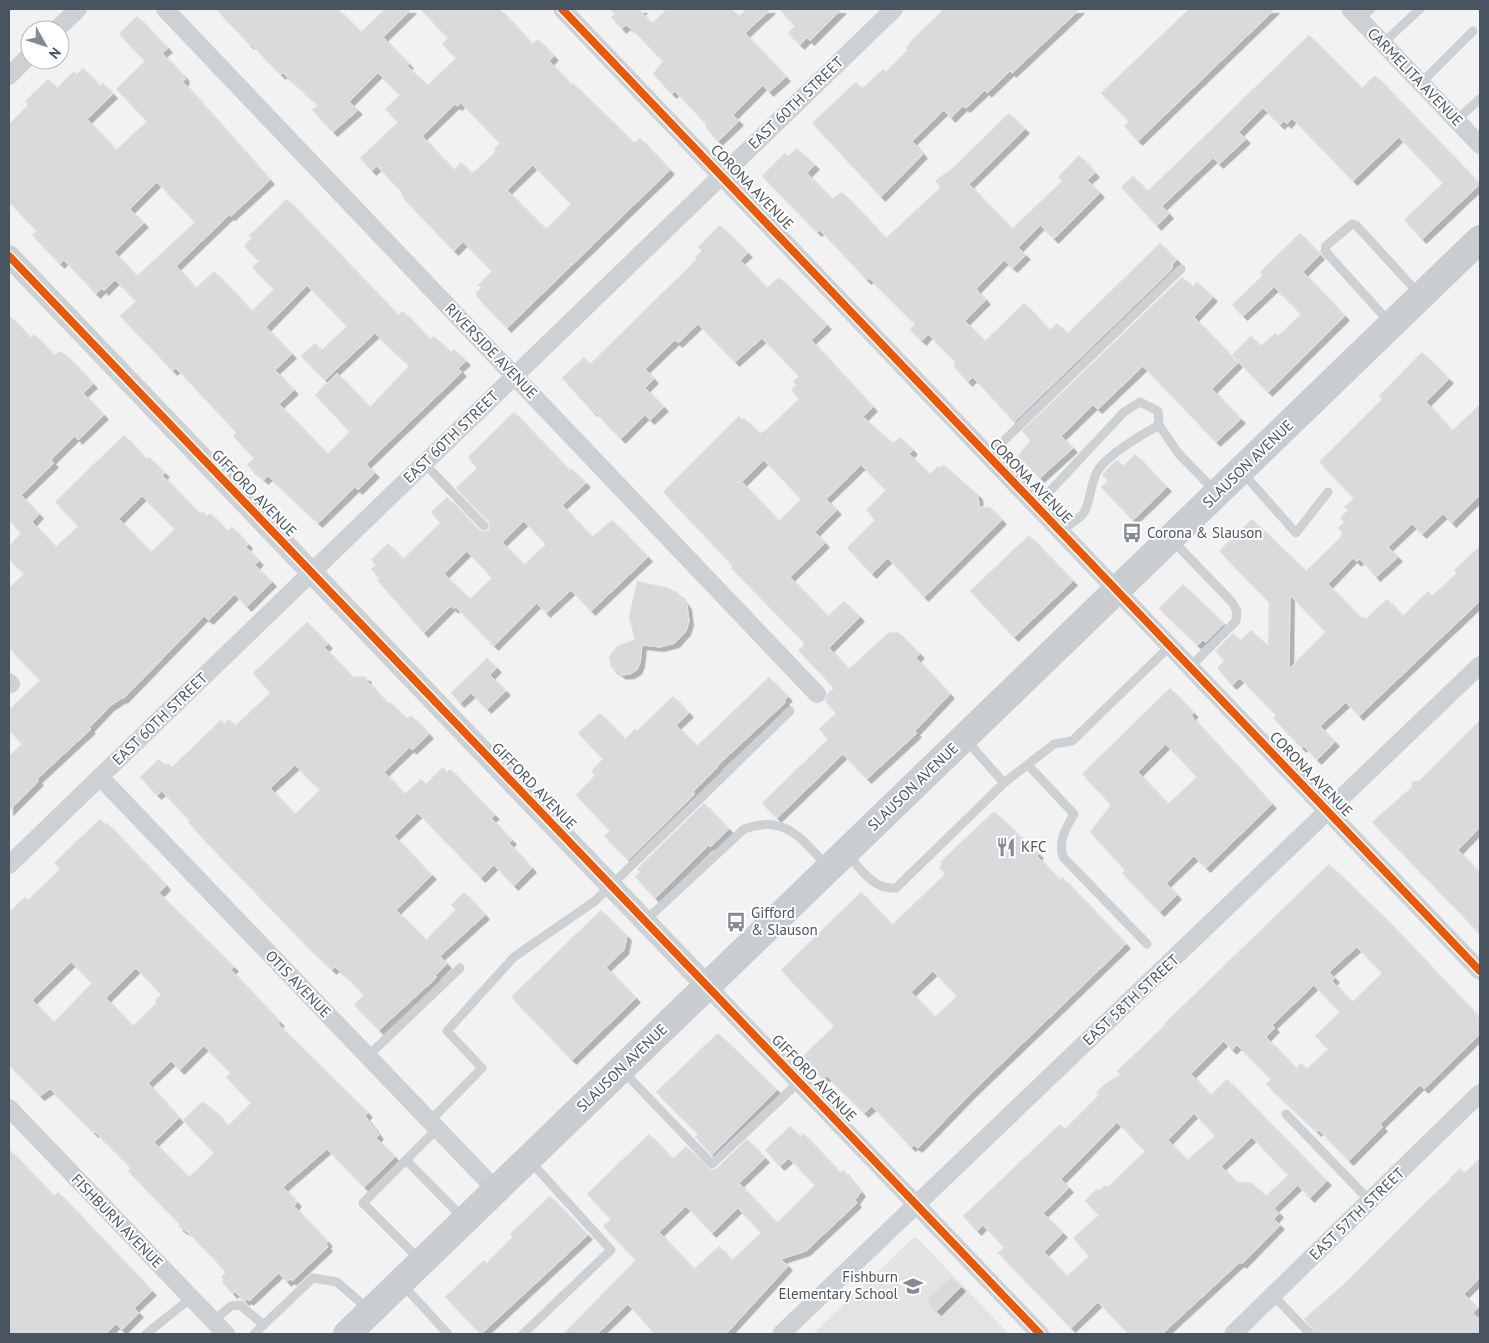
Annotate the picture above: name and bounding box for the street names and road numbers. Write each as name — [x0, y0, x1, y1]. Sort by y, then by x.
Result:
street label: CARMELITA AVENUE — [1364, 23, 1467, 130]
street label: EAST 60TH STREET — [744, 52, 848, 153]
street label: CORONA AVENUE — [707, 140, 798, 233]
street label: RIVERSIDE AVENUE — [441, 299, 542, 402]
street label: EAST 60TH STREET — [399, 386, 503, 487]
street label: SLAUSON AVENUE — [1198, 416, 1297, 512]
street label: CORONA AVENUE — [986, 434, 1077, 527]
street label: GIFFORD AVENUE — [208, 445, 301, 540]
street label: EAST 60TH STREET — [108, 668, 212, 769]
street label: CORONA AVENUE — [1266, 727, 1357, 820]
street label: GIFFORD AVENUE — [488, 738, 581, 833]
street label: SLAUSON AVENUE — [863, 739, 962, 835]
street label: OTIS AVENUE — [262, 946, 335, 1021]
street label: EAST 58TH STREET — [1079, 950, 1183, 1049]
street label: SLAUSON AVENUE — [572, 1020, 671, 1116]
street label: GIFFORD AVENUE — [768, 1030, 861, 1125]
street label: EAST 57TH STREET — [1305, 1163, 1409, 1264]
street label: FISHBURN AVENUE — [68, 1170, 167, 1272]

